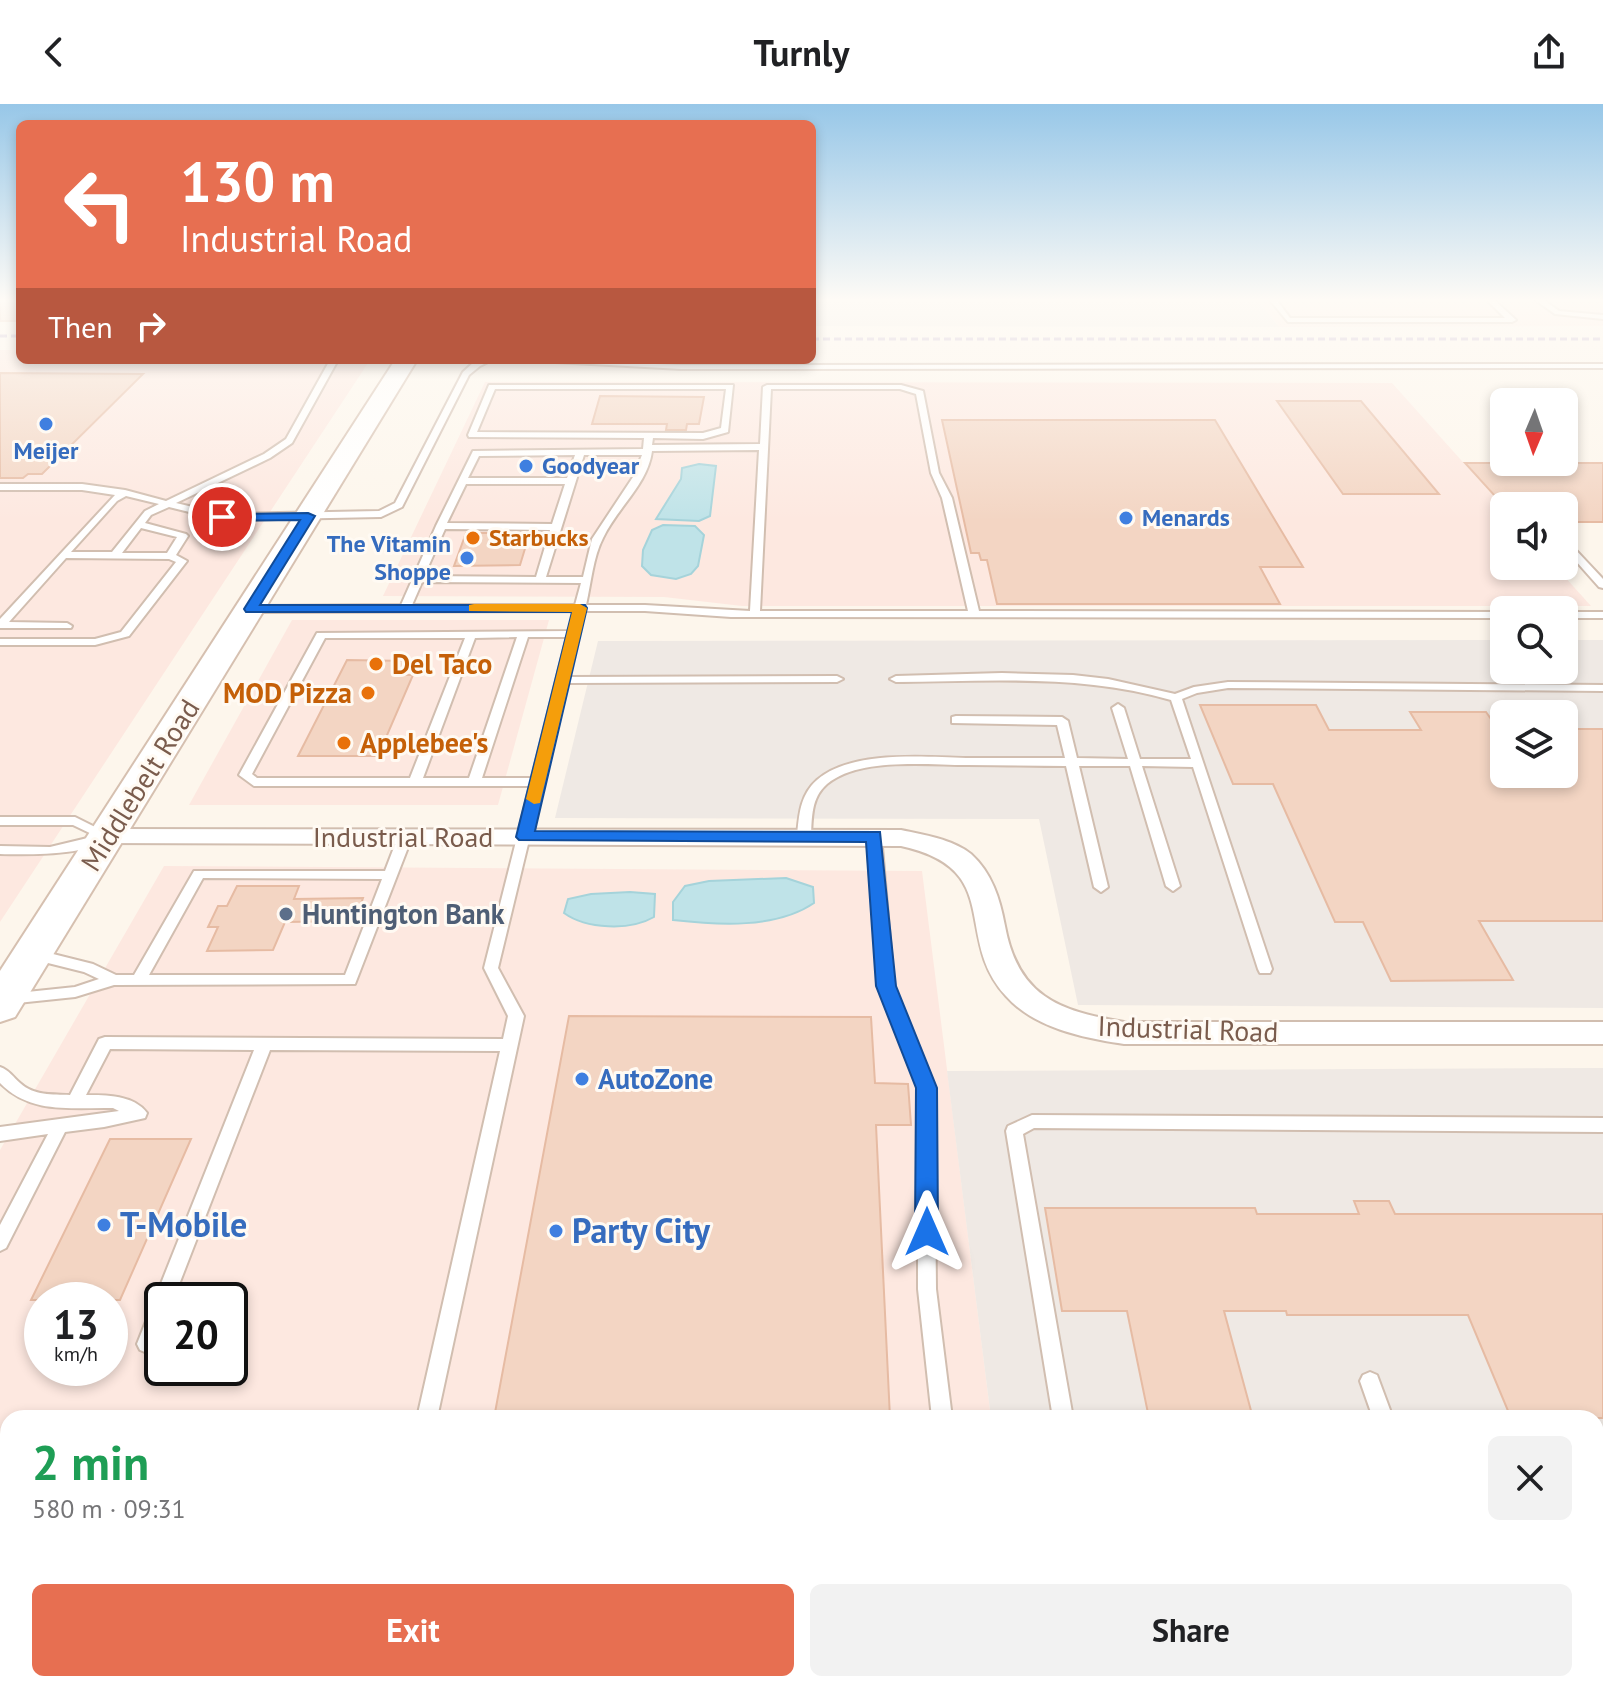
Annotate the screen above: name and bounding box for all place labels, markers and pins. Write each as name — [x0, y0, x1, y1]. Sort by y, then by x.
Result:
marker: Meijer — [37, 415, 55, 433]
place label: Meijer — [14, 435, 79, 466]
place label: Goodyear — [542, 450, 640, 481]
marker: Goodyear — [517, 457, 535, 475]
pin — [188, 483, 256, 551]
place label: Menards — [1142, 502, 1230, 533]
marker: Menards — [1117, 509, 1135, 527]
place label: Starbucks — [489, 522, 589, 553]
place label: The Vitamin Shoppe — [327, 528, 451, 587]
marker: Starbucks — [464, 529, 482, 547]
marker: The Vitamin Shoppe — [458, 549, 476, 567]
place label: Del Taco — [392, 645, 492, 682]
marker: Del Taco — [367, 655, 385, 673]
place label: MOD Pizza — [223, 674, 352, 711]
marker: MOD Pizza — [359, 684, 377, 702]
place label: Applebee's — [360, 724, 489, 761]
marker: Applebee's — [335, 734, 353, 752]
place label: Huntington Bank — [302, 895, 505, 932]
marker: Huntington Bank — [277, 905, 295, 923]
place label: AutoZone — [598, 1060, 713, 1097]
marker: AutoZone — [573, 1070, 591, 1088]
place label: T-Mobile — [120, 1202, 247, 1246]
place label: Party City — [572, 1208, 711, 1252]
marker: T-Mobile — [95, 1216, 113, 1234]
marker: Party City — [547, 1222, 565, 1240]

